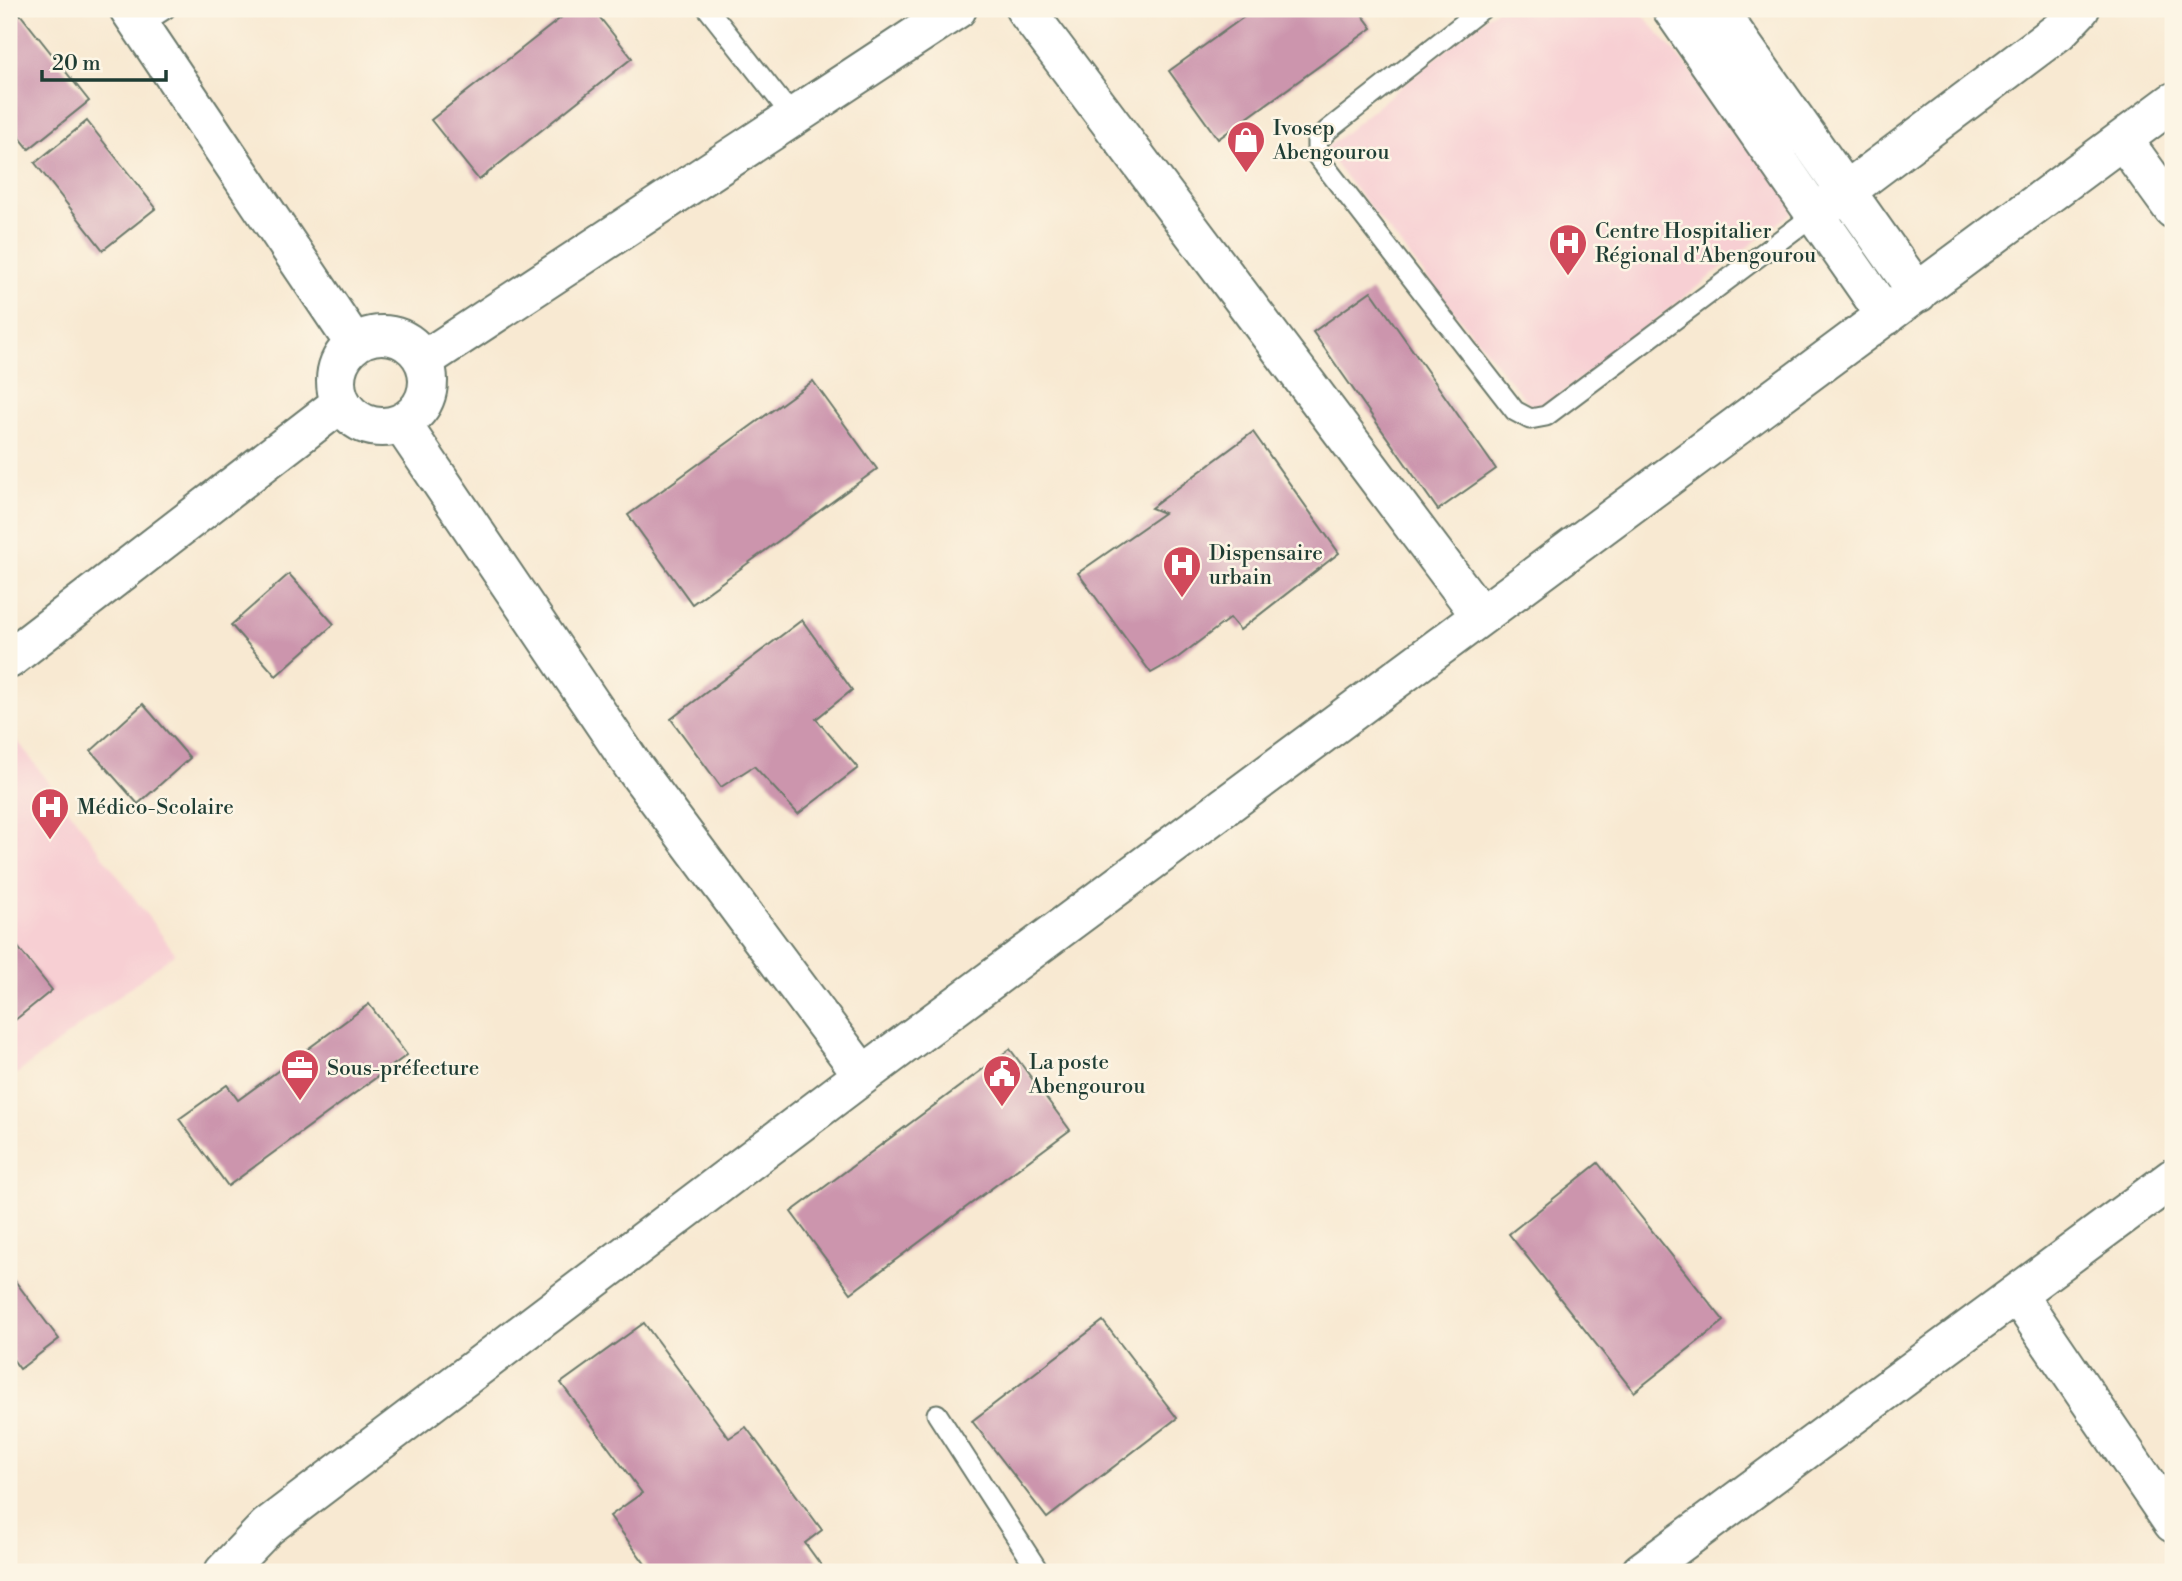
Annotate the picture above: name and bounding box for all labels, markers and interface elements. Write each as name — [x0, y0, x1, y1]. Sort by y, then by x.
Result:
scale bar — [42, 38, 166, 82]
text: 20 m — [52, 51, 101, 77]
place label: Ivosep Abengourou — [1272, 116, 1389, 166]
shop icon: Ivosep Abengourou — [1225, 119, 1267, 174]
place label: Centre Hospitalier Régional d'Abengourou — [1595, 219, 1816, 269]
hospital icon: Centre Hospitalier Régional d'Abengourou — [1547, 222, 1589, 277]
place label: Dispensaire urbain — [1209, 541, 1323, 591]
hospital icon: Dispensaire urbain — [1161, 544, 1203, 599]
hospital icon: Médico-Scolaire — [29, 786, 71, 841]
place label: Médico-Scolaire — [77, 795, 234, 821]
office icon: Sous-préfecture — [279, 1047, 321, 1102]
place label: La poste Abengourou — [1028, 1050, 1145, 1100]
public building icon: La poste Abengourou — [981, 1053, 1023, 1108]
place label: Sous-préfecture — [327, 1056, 479, 1082]

